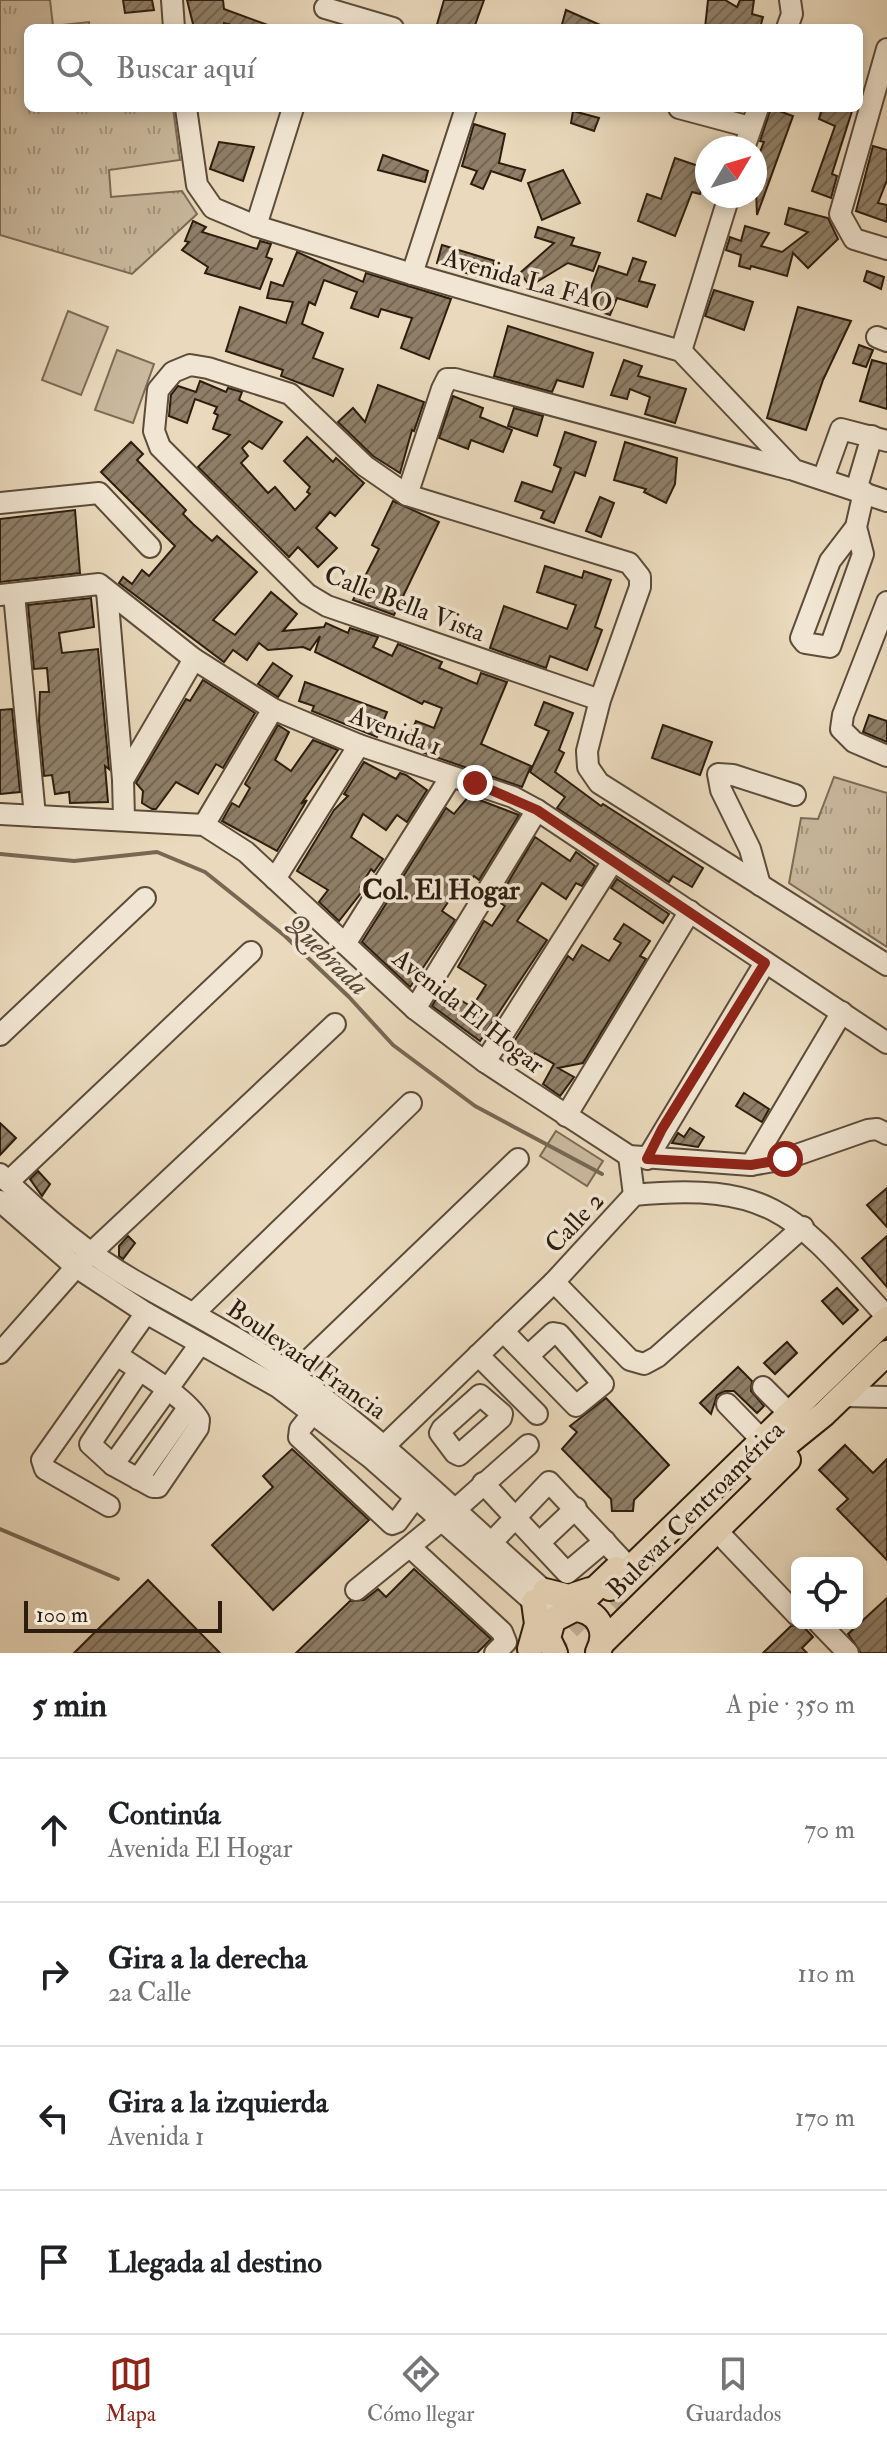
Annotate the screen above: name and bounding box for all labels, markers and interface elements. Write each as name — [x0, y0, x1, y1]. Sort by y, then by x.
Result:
search box — [24, 24, 863, 112]
icon: search — [52, 46, 96, 90]
text: Buscar aquí — [116, 50, 255, 87]
north arrow — [695, 136, 767, 208]
street label: Avenida La FAO — [438, 241, 616, 320]
street label: Calle Bella Vista — [320, 559, 490, 649]
street label: Avenida 1 — [344, 698, 446, 763]
route end — [457, 765, 493, 801]
district label: Col. El Hogar — [362, 873, 520, 908]
water label: Quebrada — [278, 907, 376, 1003]
street label: Avenida El Hogar — [385, 942, 551, 1081]
route start — [767, 1141, 803, 1177]
street label: Calle 2 — [538, 1185, 611, 1260]
street label: Boulevard Francia — [220, 1293, 393, 1427]
street label: Bulevar Centroamérica — [600, 1414, 791, 1605]
map controls — [791, 1557, 863, 1629]
button: locate — [791, 1557, 863, 1629]
scale bar — [24, 1597, 222, 1633]
text: 100 m — [36, 1601, 88, 1629]
text: 5 min — [32, 1684, 107, 1727]
text: A pie · 350 m — [726, 1689, 855, 1721]
text: Continúa — [108, 1796, 221, 1833]
icon: ahead — [32, 1808, 76, 1852]
text: 70 m — [804, 1814, 855, 1846]
text: Avenida El Hogar — [108, 1833, 292, 1865]
text: Gira a la derecha — [108, 1940, 307, 1977]
icon: right — [32, 1952, 76, 1996]
text: 110 m — [798, 1958, 855, 1990]
text: 2a Calle — [108, 1977, 191, 2009]
text: Gira a la izquierda — [108, 2084, 328, 2121]
icon: left — [32, 2096, 76, 2140]
text: 170 m — [795, 2102, 855, 2134]
text: Avenida 1 — [108, 2121, 204, 2153]
icon: arrive — [32, 2240, 76, 2284]
text: Llegada al destino — [108, 2244, 322, 2281]
tab: Mapa — [106, 2352, 156, 2428]
tab: Cómo llegar — [367, 2352, 474, 2428]
tab: Guardados — [686, 2352, 781, 2428]

